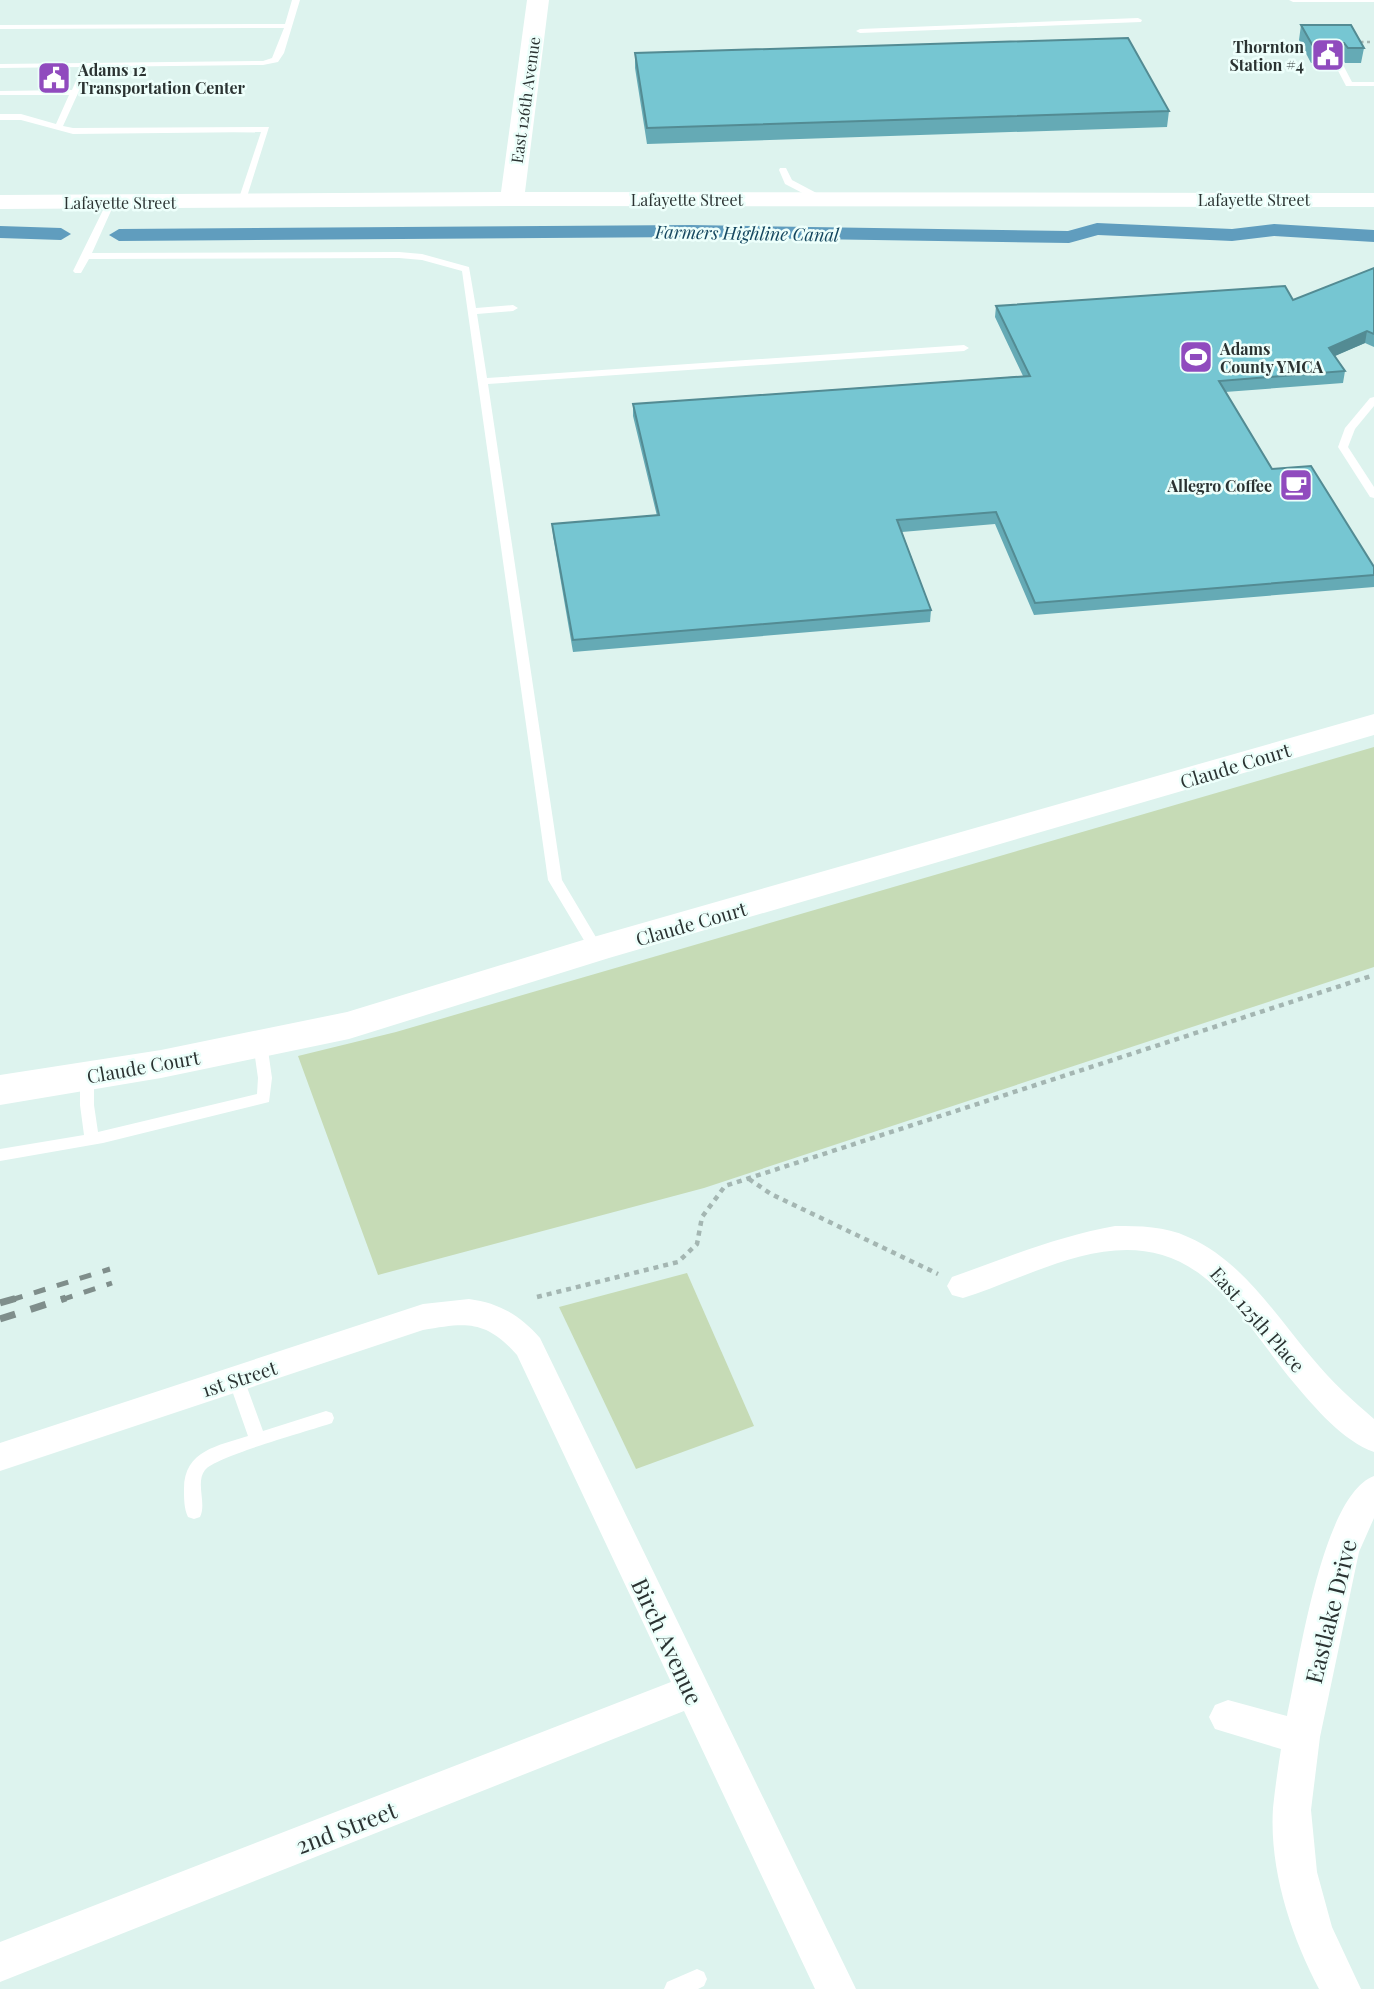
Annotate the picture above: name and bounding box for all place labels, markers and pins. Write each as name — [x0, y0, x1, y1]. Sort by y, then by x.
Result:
place label: Thornton Station #4 — [1230, 36, 1304, 75]
public building icon: Thornton Station #4 — [1309, 36, 1347, 74]
public building icon: Adams 12 Transportation Center — [35, 59, 73, 97]
place label: Adams 12 Transportation Center — [77, 59, 246, 98]
sports icon: Adams County YMCA — [1177, 338, 1215, 376]
place label: Adams County YMCA — [1219, 338, 1323, 377]
cafe icon: Allegro Coffee — [1277, 466, 1315, 504]
place label: Allegro Coffee — [1166, 475, 1272, 496]

